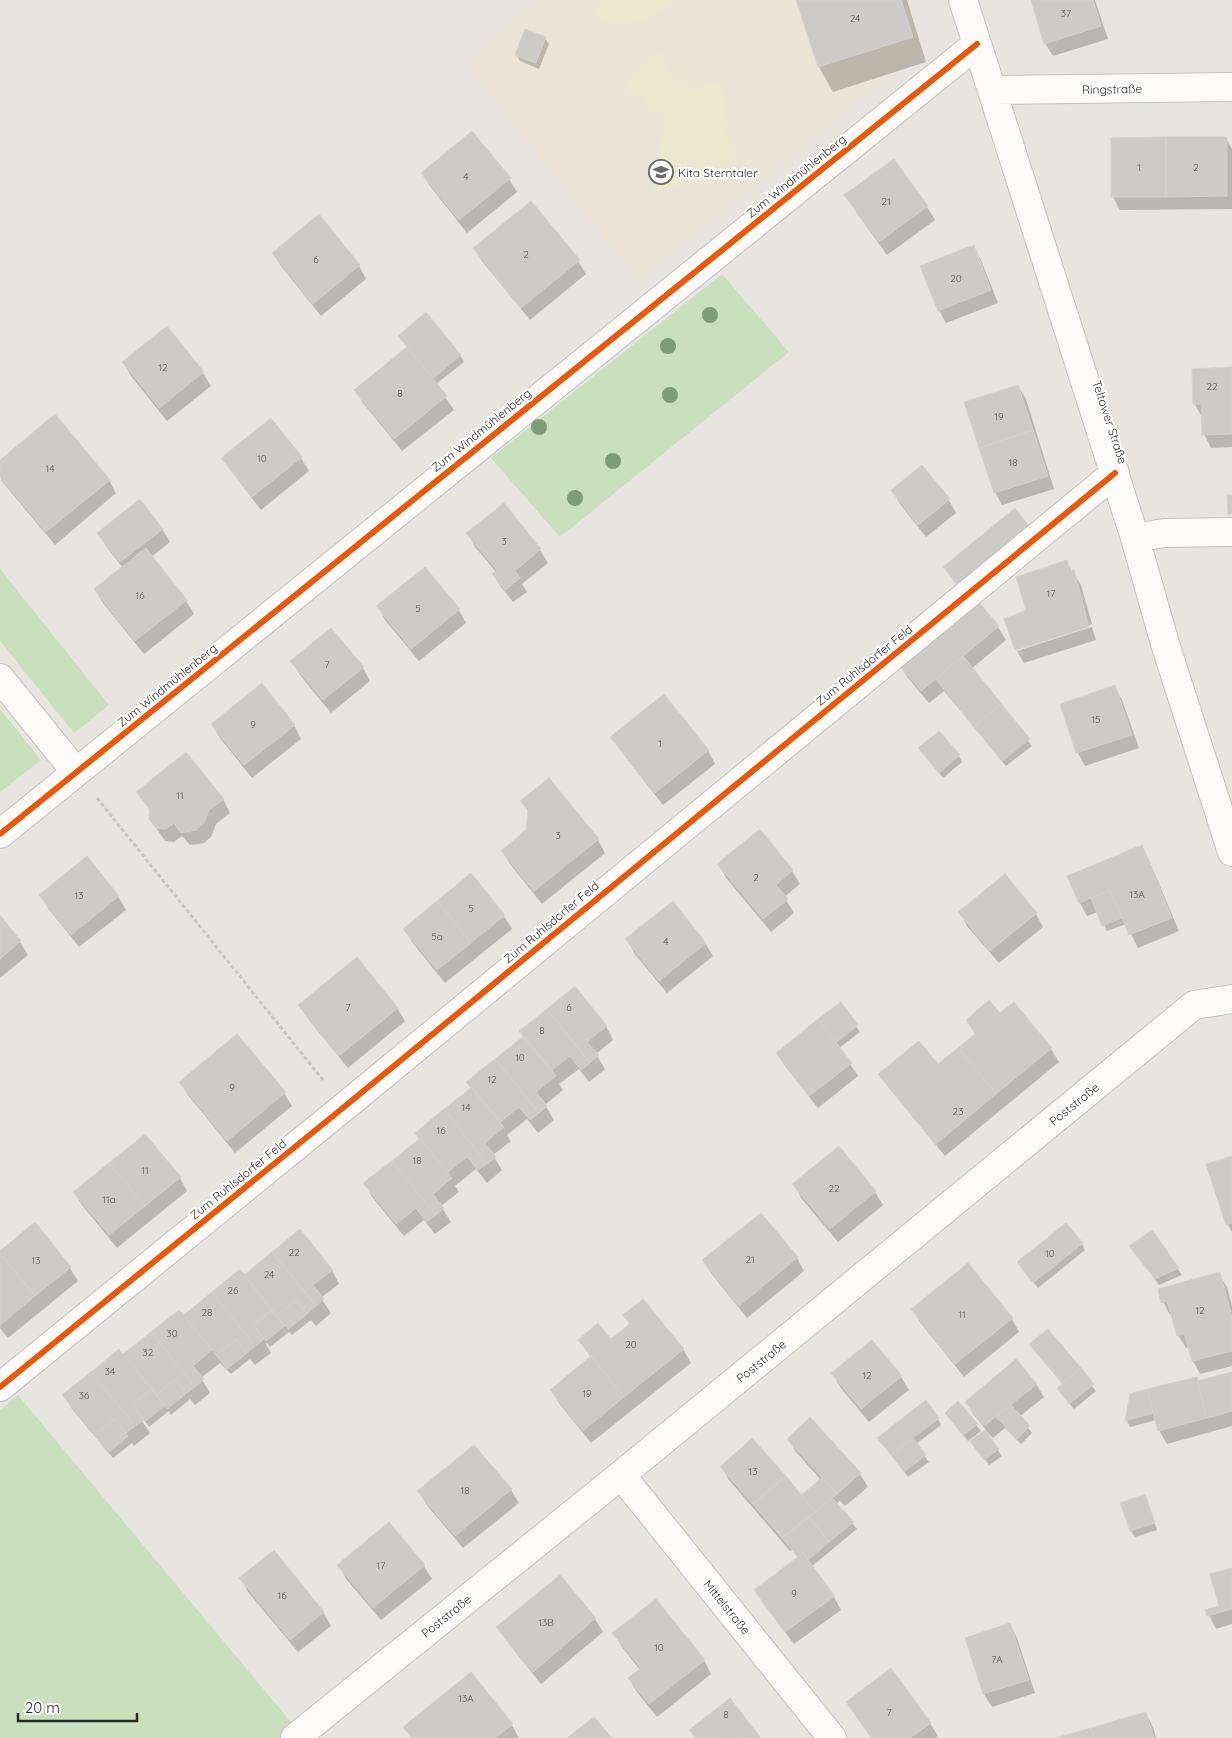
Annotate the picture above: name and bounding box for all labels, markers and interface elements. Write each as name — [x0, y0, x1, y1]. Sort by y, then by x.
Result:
house number: 37 — [1061, 7, 1071, 20]
house number: 24 — [850, 12, 860, 25]
street label: Ringstraße — [1082, 81, 1143, 97]
street label: Zum Windmühlenberg — [743, 131, 849, 221]
school or university icon: Kita Sterntaler — [648, 159, 674, 185]
house number: 1 — [1137, 161, 1141, 174]
house number: 2 — [1193, 161, 1199, 174]
place label: Kita Sterntaler — [678, 165, 758, 180]
house number: 4 — [463, 170, 469, 183]
house number: 21 — [881, 195, 891, 208]
house number: 2 — [523, 248, 529, 261]
house number: 6 — [313, 253, 319, 266]
house number: 20 — [950, 272, 962, 285]
house number: 12 — [158, 361, 168, 374]
street label: Teltower Straße — [1089, 378, 1131, 466]
house number: 22 — [1206, 380, 1218, 393]
street label: Zum Windmühlenberg — [428, 385, 534, 475]
house number: 8 — [397, 387, 403, 400]
house number: 19 — [994, 410, 1004, 423]
house number: 10 — [257, 452, 267, 465]
house number: 18 — [1008, 456, 1018, 469]
house number: 14 — [46, 462, 54, 475]
house number: 3 — [501, 535, 507, 548]
house number: 17 — [1047, 587, 1055, 600]
house number: 16 — [135, 589, 145, 602]
house number: 5 — [415, 602, 421, 615]
street label: Zum Ruhlsdorfer Feld — [813, 622, 915, 708]
street label: Zum Windmühlenberg — [114, 640, 220, 730]
house number: 7 — [324, 658, 330, 671]
house number: 15 — [1091, 713, 1101, 726]
house number: 9 — [250, 718, 256, 731]
house number: 1 — [658, 737, 662, 750]
house number: 11 — [176, 789, 184, 802]
house number: 3 — [555, 829, 561, 842]
house number: 2 — [753, 871, 759, 884]
street label: Zum Ruhlsdorfer Feld — [500, 878, 602, 966]
house number: 13A — [1129, 888, 1145, 901]
house number: 13 — [75, 889, 83, 902]
house number: 5 — [468, 902, 474, 915]
house number: 5a — [431, 930, 443, 943]
house number: 4 — [663, 935, 669, 948]
house number: 7 — [345, 1001, 351, 1014]
house number: 6 — [566, 1001, 572, 1014]
house number: 8 — [539, 1024, 545, 1037]
house number: 10 — [515, 1051, 525, 1064]
house number: 12 — [487, 1073, 497, 1086]
street label: Poststraße — [1046, 1079, 1102, 1129]
house number: 9 — [229, 1081, 235, 1094]
house number: 14 — [462, 1101, 470, 1114]
house number: 23 — [953, 1105, 963, 1118]
house number: 16 — [436, 1124, 446, 1137]
street label: Zum Ruhlsdorfer Feld — [187, 1136, 289, 1222]
house number: 18 — [412, 1154, 422, 1167]
house number: 11 — [141, 1164, 149, 1177]
house number: 22 — [828, 1182, 840, 1195]
house number: 11a — [102, 1193, 116, 1206]
house number: 22 — [288, 1246, 300, 1259]
house number: 10 — [1045, 1247, 1055, 1260]
house number: 21 — [745, 1253, 755, 1266]
house number: 13 — [32, 1254, 40, 1267]
house number: 24 — [264, 1268, 274, 1281]
house number: 26 — [228, 1284, 239, 1297]
house number: 12 — [1195, 1304, 1205, 1317]
house number: 28 — [202, 1306, 212, 1319]
house number: 11 — [958, 1308, 966, 1321]
house number: 30 — [166, 1327, 178, 1340]
street label: Poststraße — [733, 1336, 789, 1386]
house number: 20 — [625, 1338, 637, 1351]
house number: 32 — [143, 1346, 154, 1359]
house number: 34 — [105, 1365, 115, 1378]
house number: 12 — [862, 1369, 872, 1382]
house number: 19 — [582, 1387, 592, 1400]
house number: 36 — [79, 1389, 90, 1402]
house number: 13 — [749, 1465, 757, 1478]
house number: 18 — [460, 1484, 470, 1497]
house number: 17 — [377, 1559, 385, 1572]
street label: Mittelstraße — [701, 1577, 754, 1637]
house number: 9 — [791, 1587, 797, 1600]
house number: 16 — [277, 1589, 287, 1602]
street label: Poststraße — [418, 1591, 474, 1641]
house number: 13B — [538, 1616, 554, 1629]
house number: 10 — [654, 1641, 664, 1654]
house number: 7A — [991, 1653, 1003, 1666]
scale bar — [18, 1690, 136, 1722]
house number: 13A — [458, 1692, 474, 1705]
text: 20 m — [25, 1698, 60, 1717]
house number: 7 — [886, 1706, 892, 1719]
house number: 8 — [723, 1708, 729, 1721]

